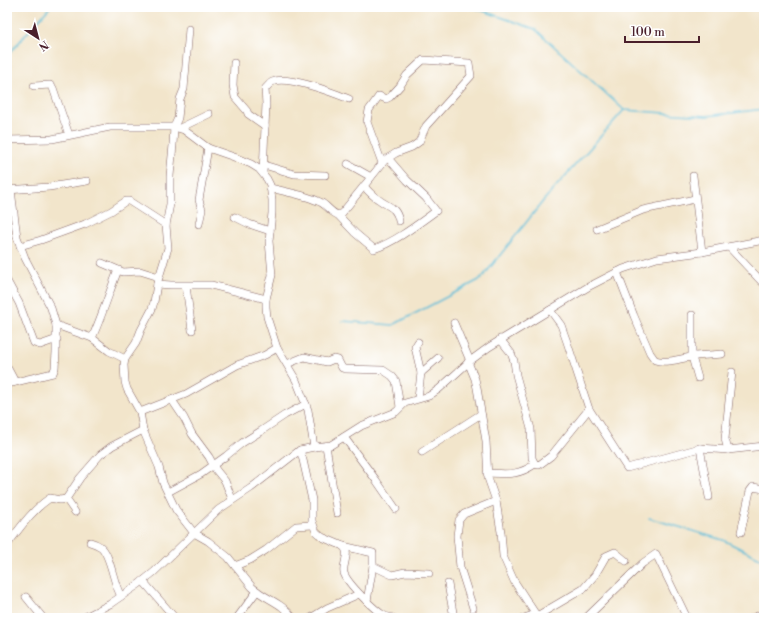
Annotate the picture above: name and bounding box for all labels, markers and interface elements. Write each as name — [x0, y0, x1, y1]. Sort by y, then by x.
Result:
north arrow — [18, 18, 58, 58]
scale bar — [625, 18, 699, 44]
text: 100 m — [631, 25, 665, 40]
text: N — [35, 37, 51, 54]

